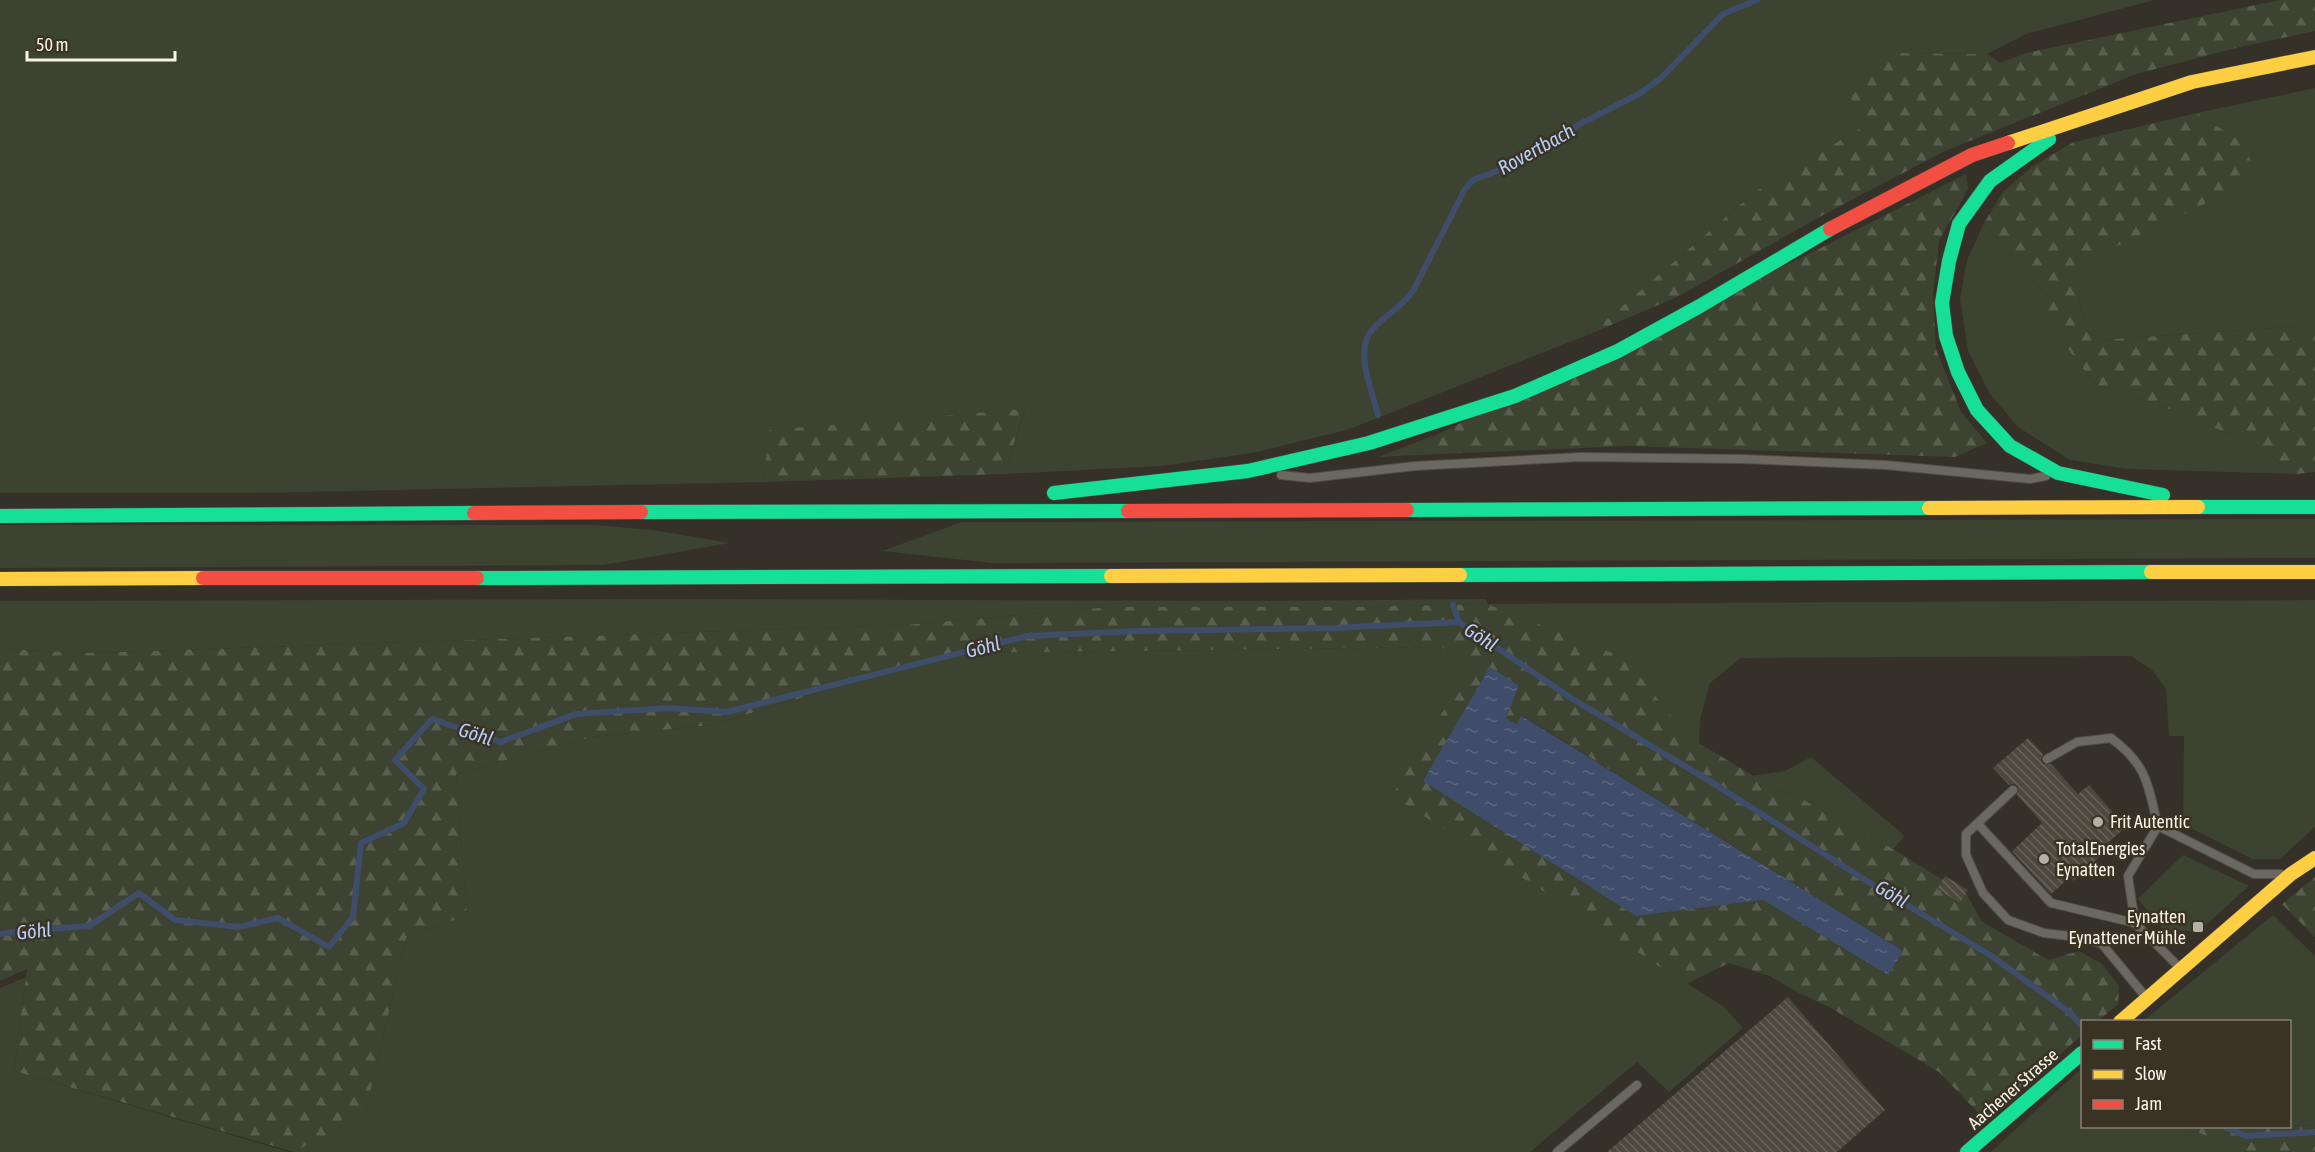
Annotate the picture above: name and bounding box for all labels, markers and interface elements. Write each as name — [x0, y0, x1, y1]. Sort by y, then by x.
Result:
scale bar — [27, 24, 176, 62]
text: 50 m — [36, 34, 68, 55]
water label: Rovertbach — [1494, 118, 1578, 179]
water label: Göhl — [1460, 617, 1502, 656]
water label: Göhl — [963, 631, 1003, 662]
water label: Göhl — [456, 717, 496, 750]
place label: Frit Autentic — [2110, 811, 2190, 832]
marker: Frit Autentic — [2091, 815, 2105, 829]
place label: TotalEnergies Eynatten — [2056, 838, 2145, 880]
marker: TotalEnergies Eynatten — [2037, 852, 2051, 866]
water label: Göhl — [1871, 875, 1913, 912]
place label: Eynatten Eynattener Mühle — [2069, 906, 2186, 948]
water label: Göhl — [15, 917, 53, 944]
marker: Eynatten Eynattener Mühle — [2191, 920, 2205, 934]
legend — [2081, 1020, 2291, 1128]
text: Fast — [2135, 1033, 2162, 1054]
street label: Aachener Strasse — [1963, 1044, 2062, 1133]
text: Slow — [2135, 1063, 2166, 1084]
text: Jam — [2135, 1093, 2162, 1114]

